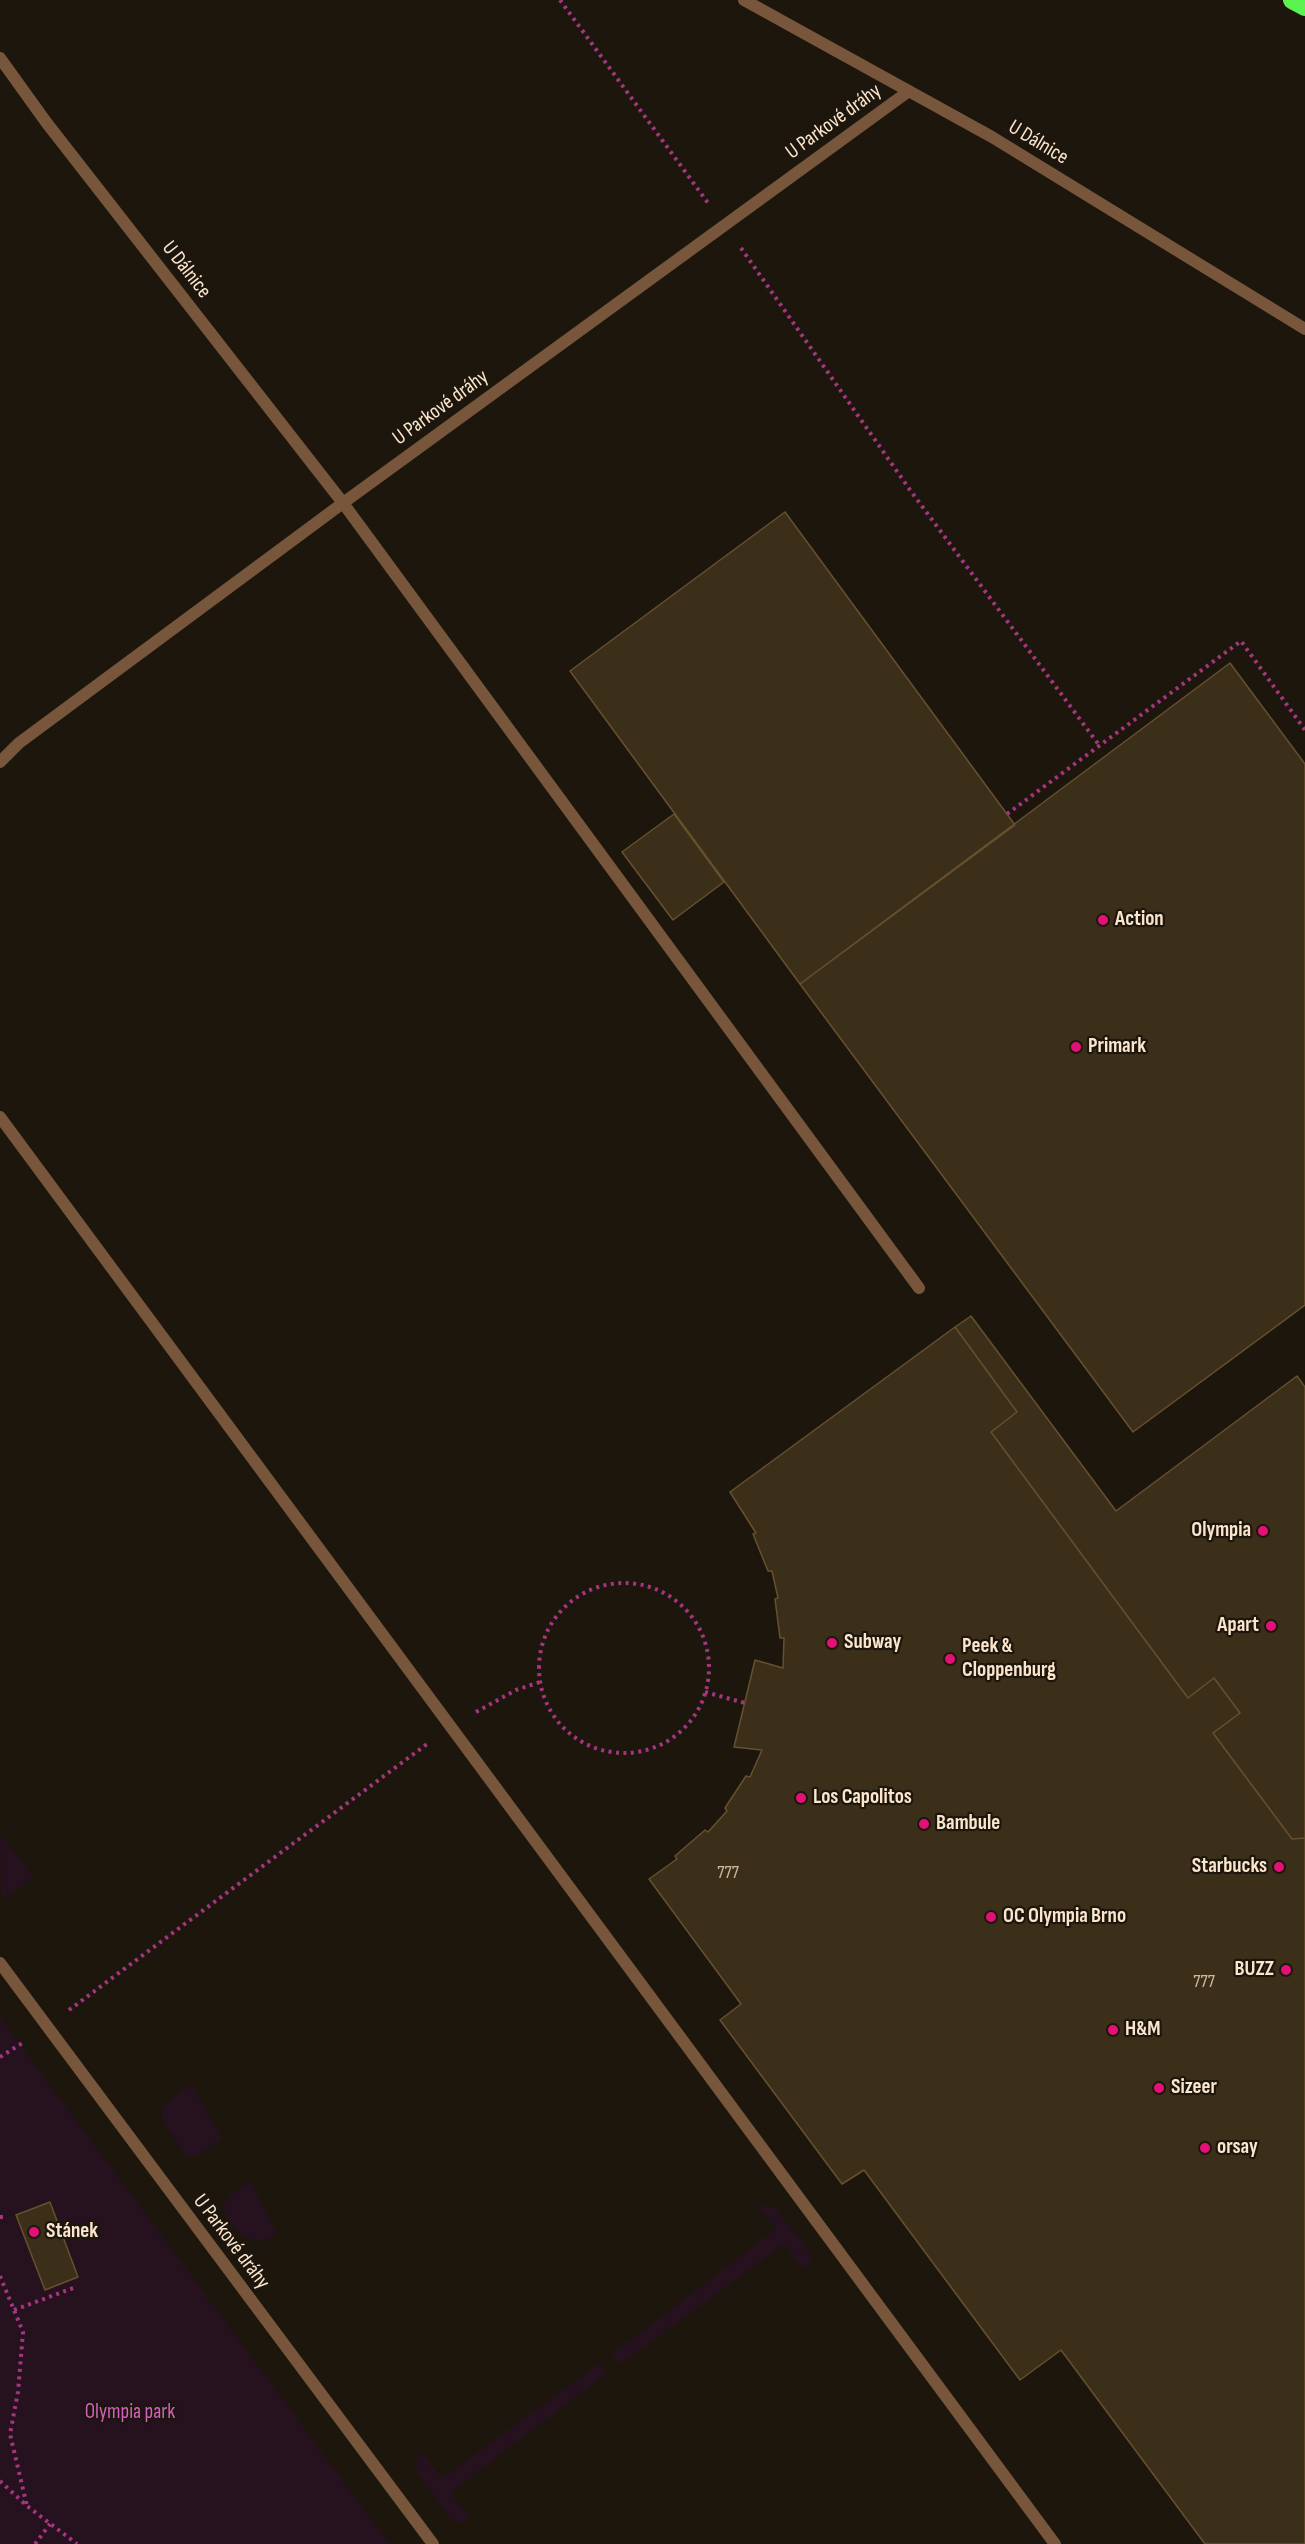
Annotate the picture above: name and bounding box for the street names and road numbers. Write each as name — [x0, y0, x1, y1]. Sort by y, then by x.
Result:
street label: U Parkové dráhy — [781, 79, 887, 165]
street label: U Dálnice — [1003, 115, 1073, 171]
street label: U Dálnice — [156, 236, 216, 304]
street label: U Parkové dráhy — [388, 365, 494, 451]
street label: U Parkové dráhy — [187, 2190, 275, 2294]

